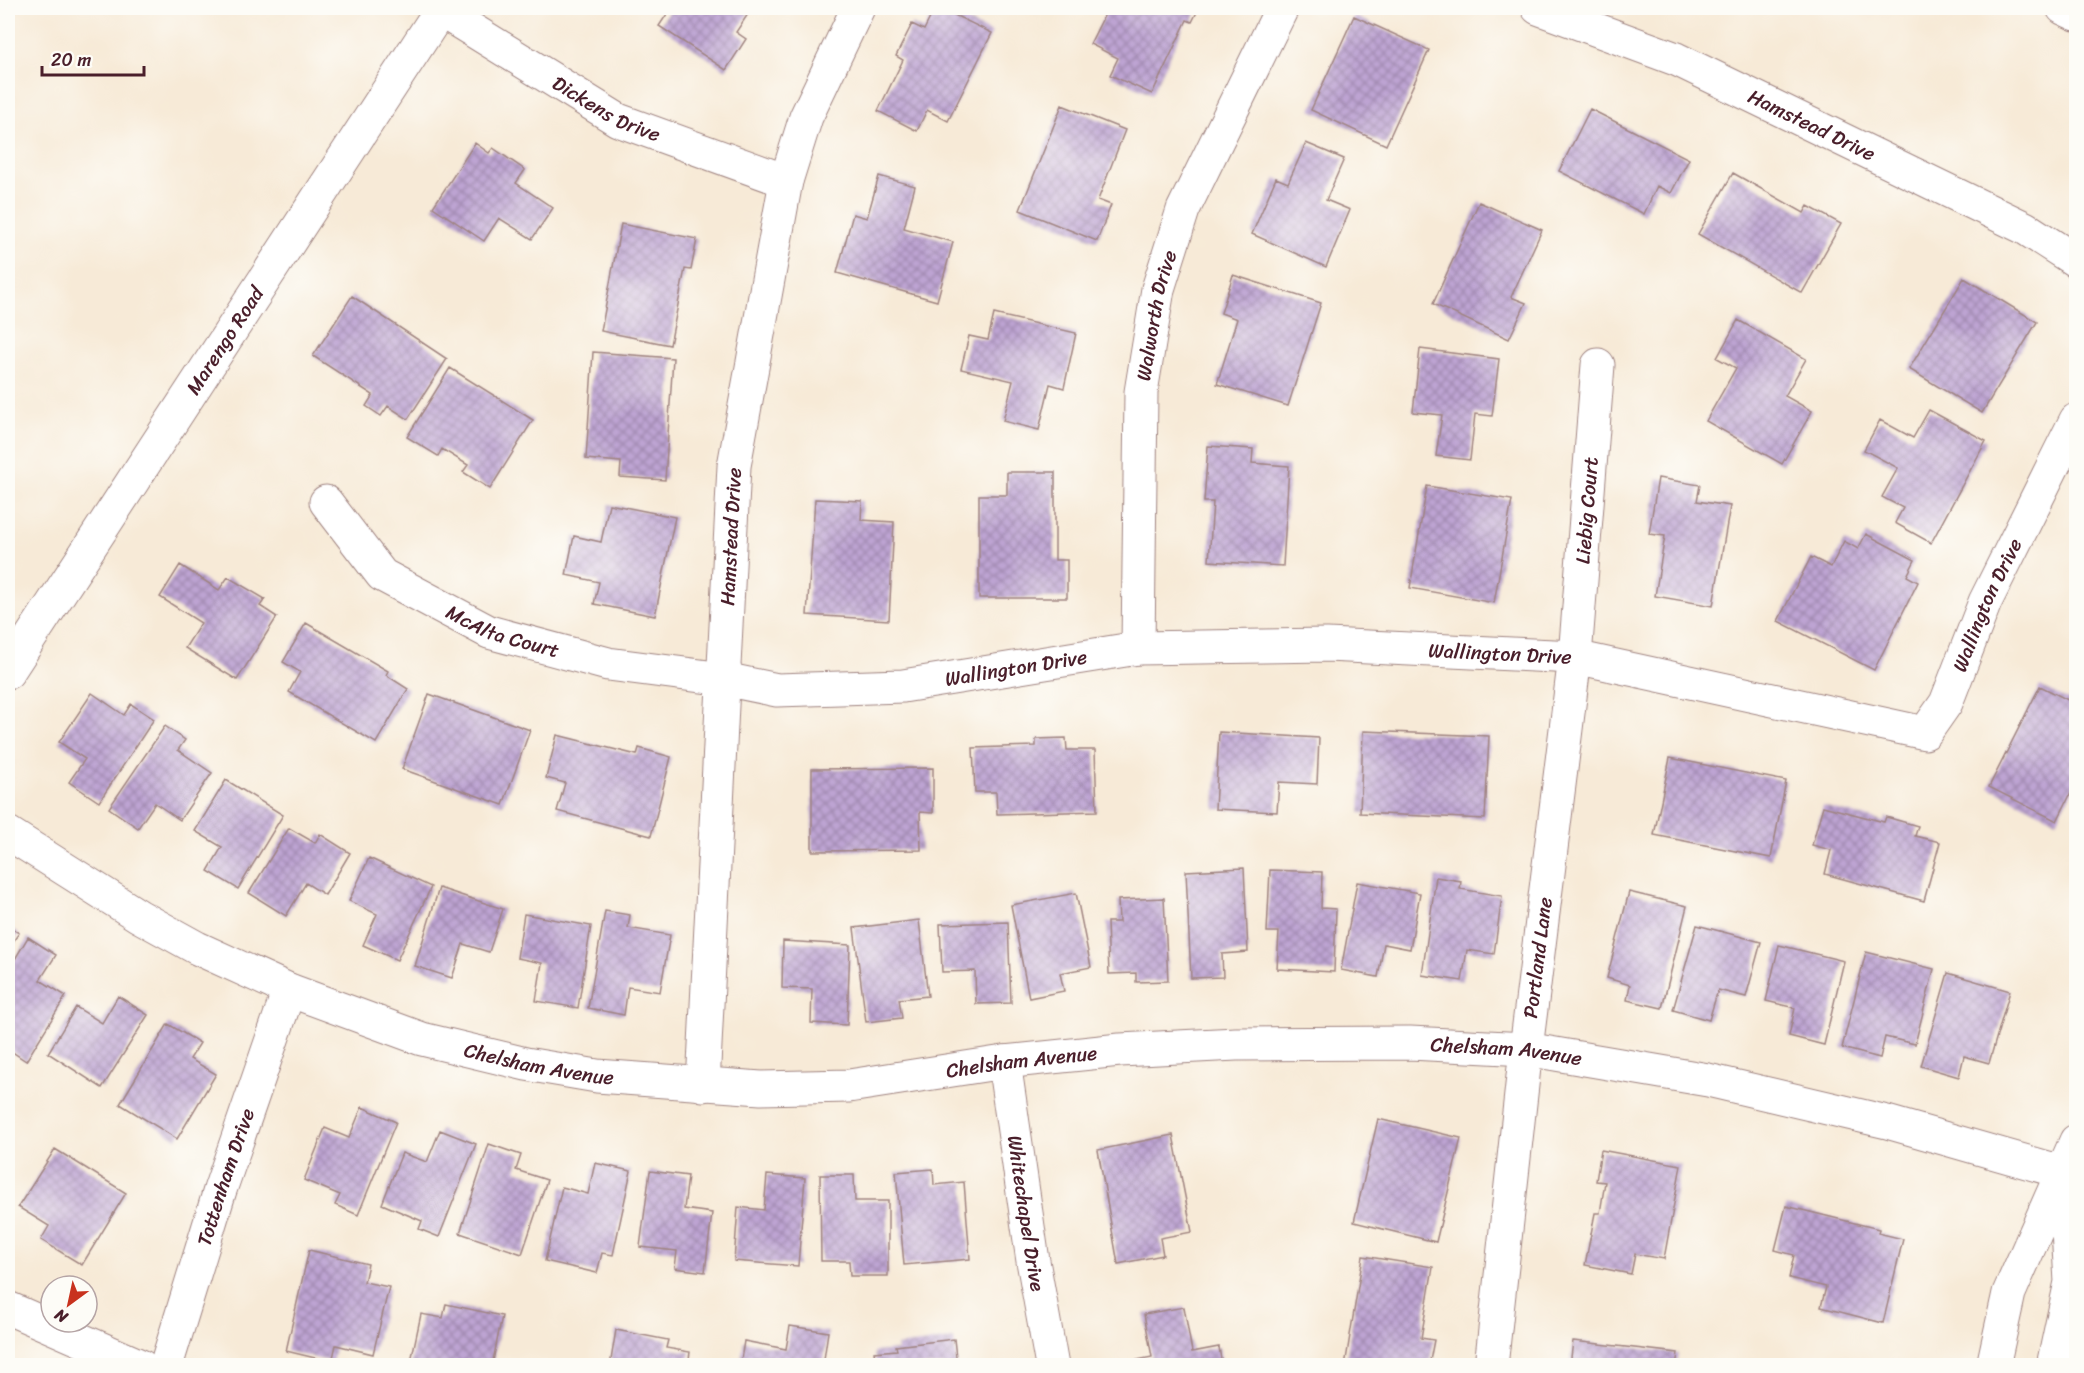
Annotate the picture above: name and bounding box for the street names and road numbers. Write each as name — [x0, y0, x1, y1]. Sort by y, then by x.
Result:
street label: Dickens Drive — [545, 66, 665, 152]
street label: Hamstead Drive — [1742, 79, 1881, 171]
street label: Walworth Drive — [1126, 246, 1187, 384]
street label: Marengo Road — [177, 278, 274, 402]
street label: Liebig Court — [1565, 455, 1609, 565]
street label: Hamstead Drive — [710, 467, 752, 607]
street label: Wallington Drive — [1943, 532, 2032, 677]
street label: McAlta Court — [439, 595, 563, 668]
street label: Wallington Drive — [1428, 633, 1573, 675]
street label: Wallington Drive — [942, 640, 1090, 697]
street label: Portland Lane — [1513, 895, 1563, 1020]
street label: Chelsham Avenue — [1430, 1027, 1585, 1076]
street label: Chelsham Avenue — [460, 1033, 615, 1095]
street label: Chelsham Avenue — [944, 1035, 1099, 1089]
street label: Tottenham Drive — [187, 1103, 265, 1251]
street label: Whitechapel Drive — [997, 1133, 1055, 1295]

